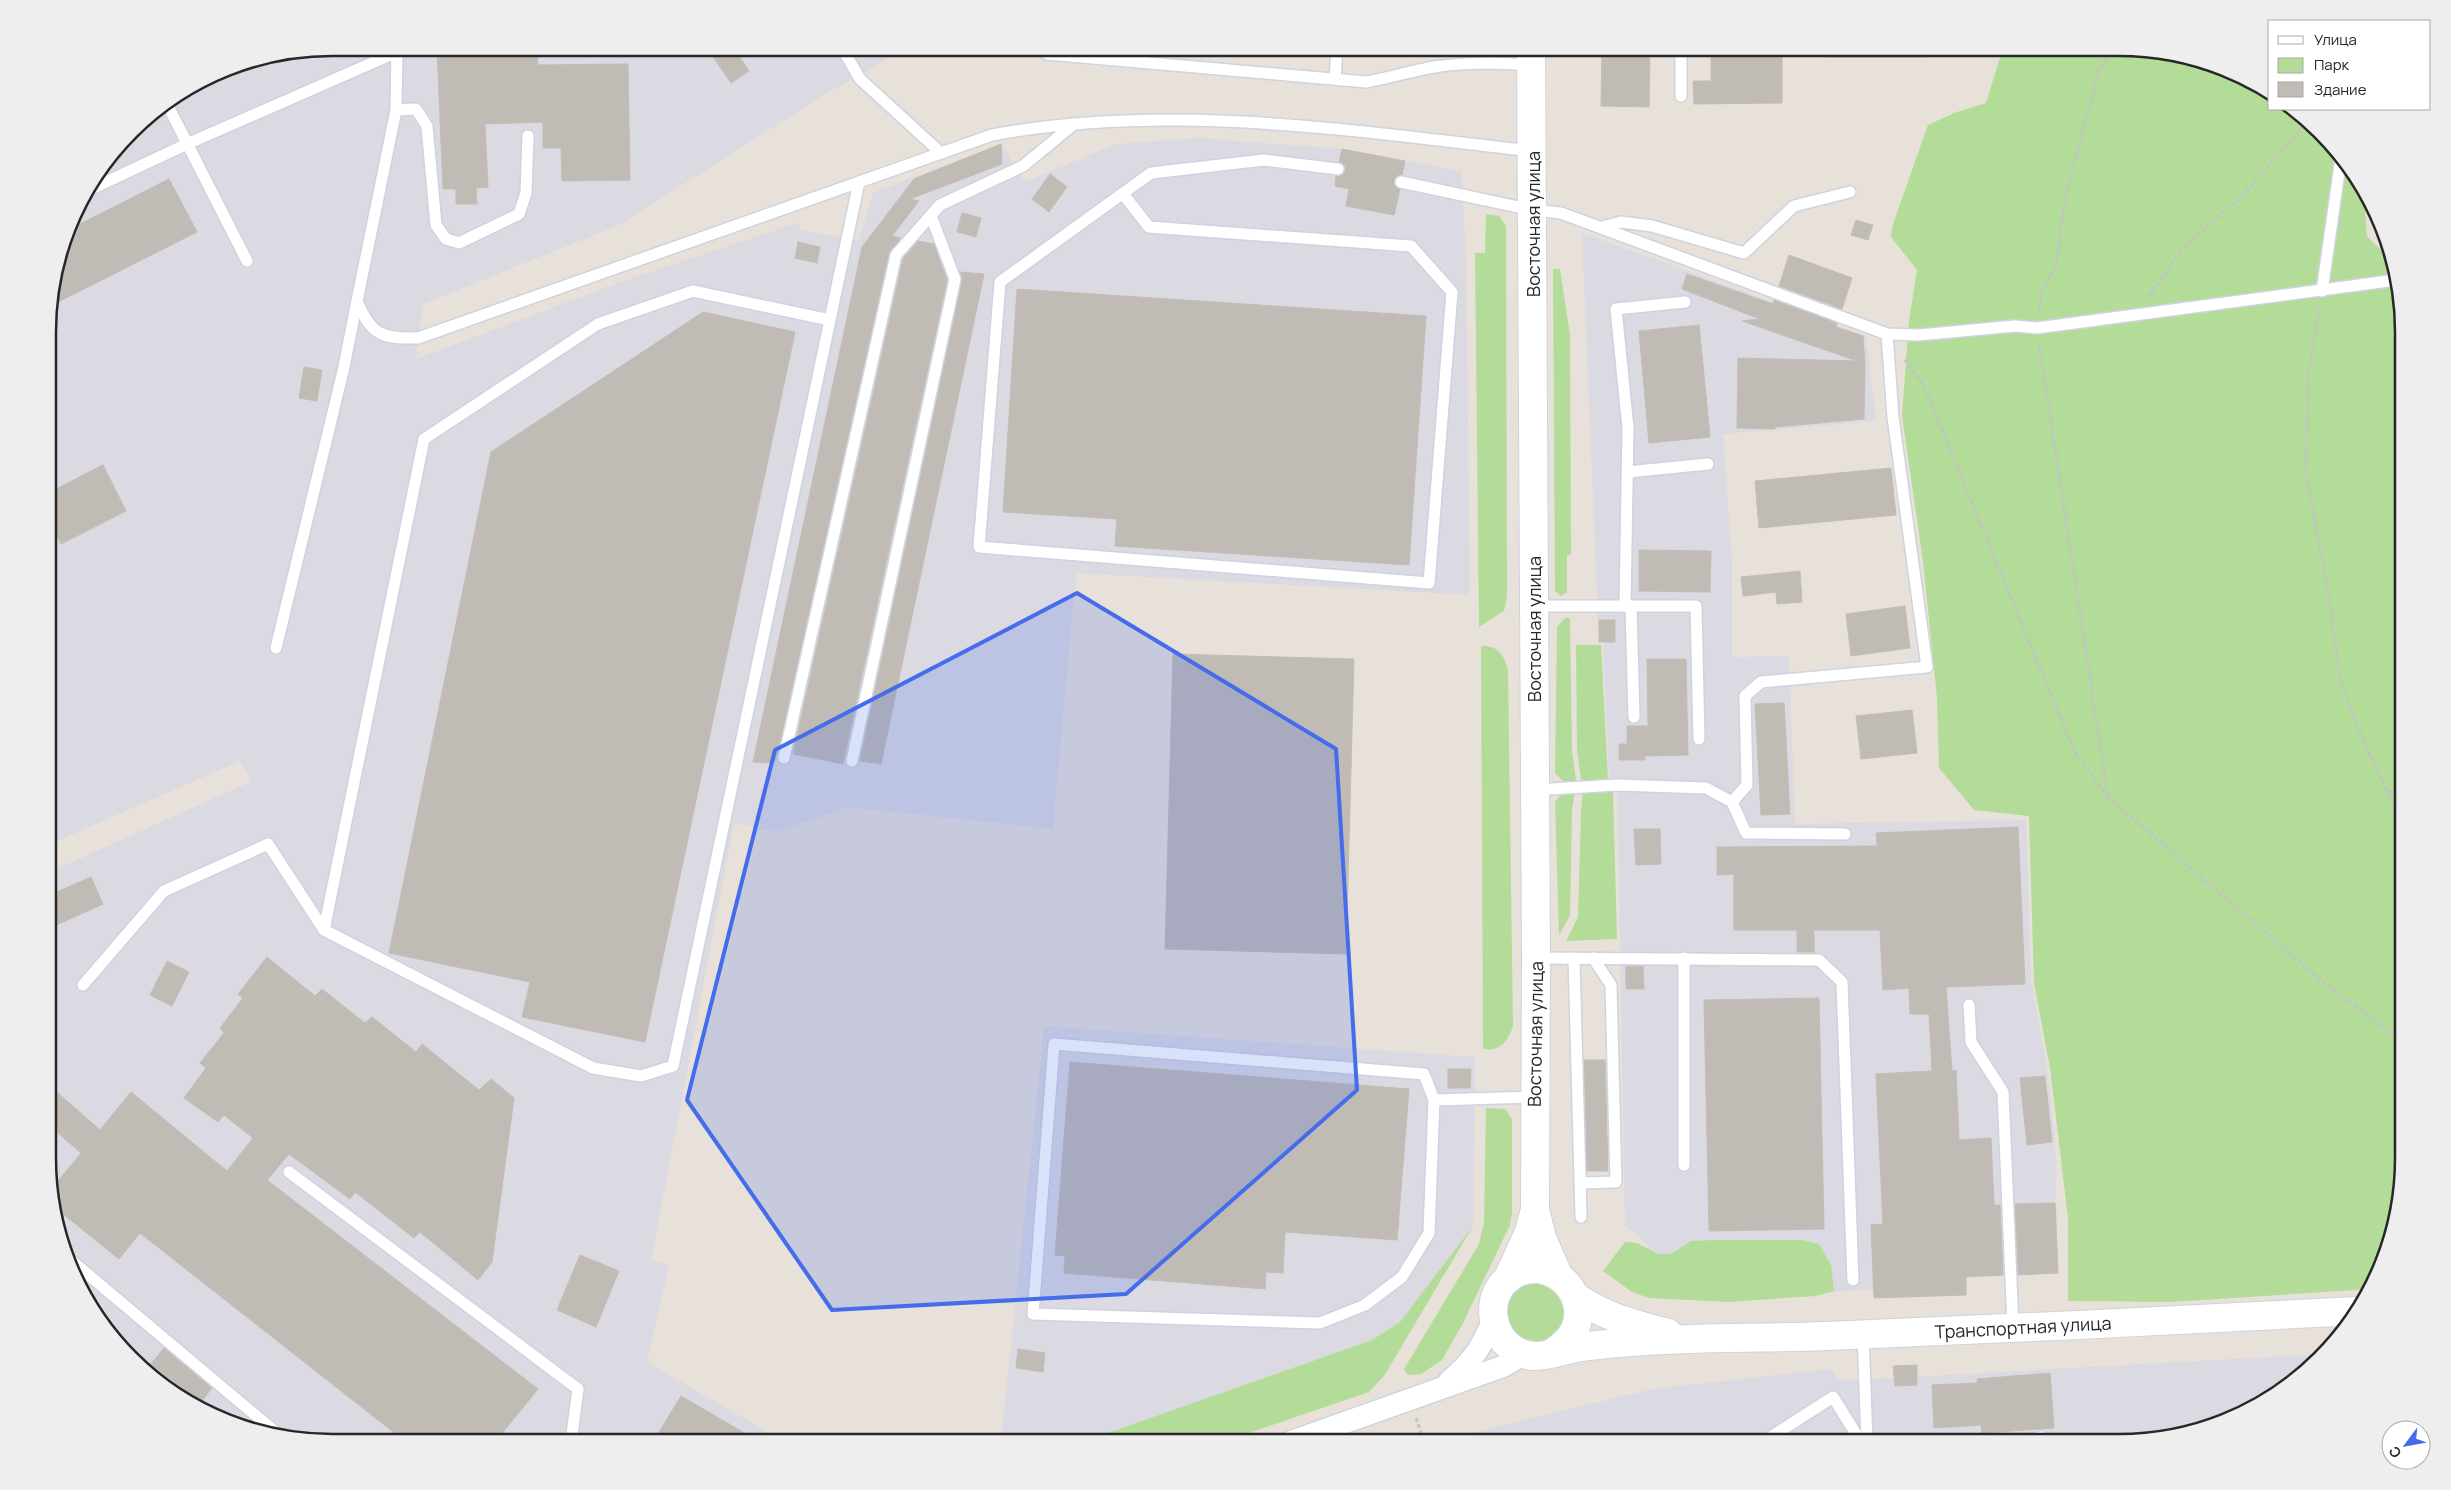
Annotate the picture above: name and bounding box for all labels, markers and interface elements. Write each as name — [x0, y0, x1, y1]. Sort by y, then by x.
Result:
legend — [2268, 20, 2431, 110]
text: Улица — [2314, 29, 2357, 50]
text: Парк — [2314, 54, 2350, 75]
text: Здание — [2314, 79, 2367, 100]
street label: Восточная улица — [1521, 151, 1545, 297]
street label: Восточная улица — [1522, 556, 1546, 702]
street label: Восточная улица — [1522, 961, 1548, 1107]
street label: Транспортная улица — [1934, 1310, 2112, 1344]
north arrow — [2381, 1420, 2431, 1470]
text: С — [2384, 1443, 2405, 1462]

